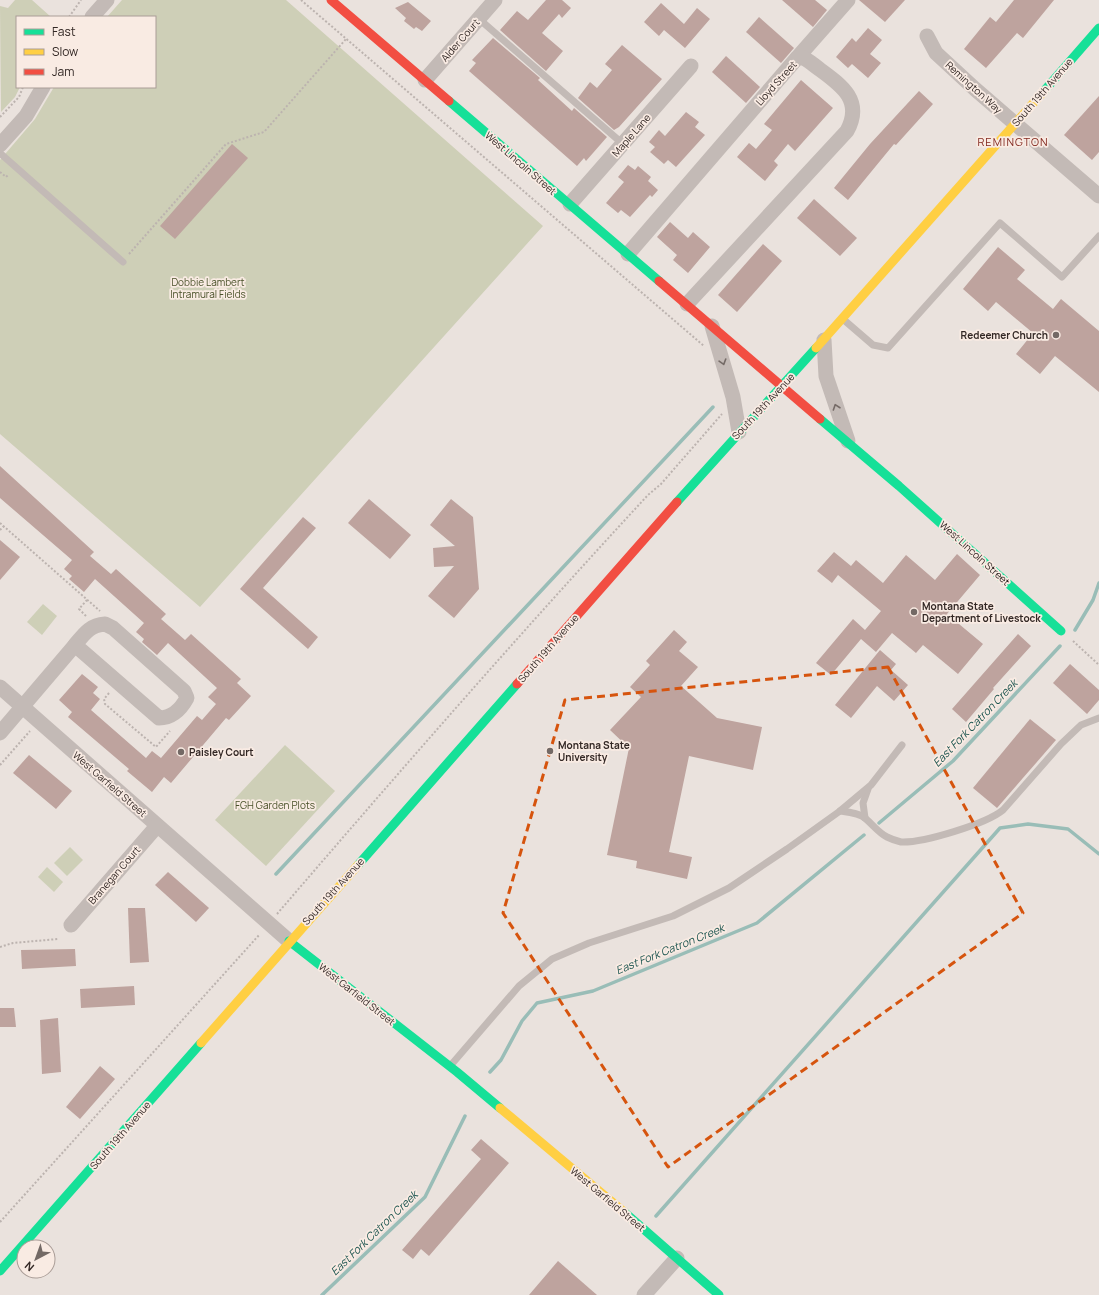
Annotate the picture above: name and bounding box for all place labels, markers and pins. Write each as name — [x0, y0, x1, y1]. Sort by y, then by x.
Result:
place label: Redeemer Church — [961, 328, 1048, 342]
marker: Redeemer Church — [1051, 330, 1061, 340]
place label: Montana State Department of Livestock — [922, 599, 1041, 625]
marker: Montana State Department of Livestock — [909, 607, 919, 617]
place label: Montana State University — [558, 738, 630, 764]
place label: Paisley Court — [189, 745, 254, 759]
marker: Montana State University — [545, 746, 555, 756]
marker: Paisley Court — [176, 747, 186, 757]

